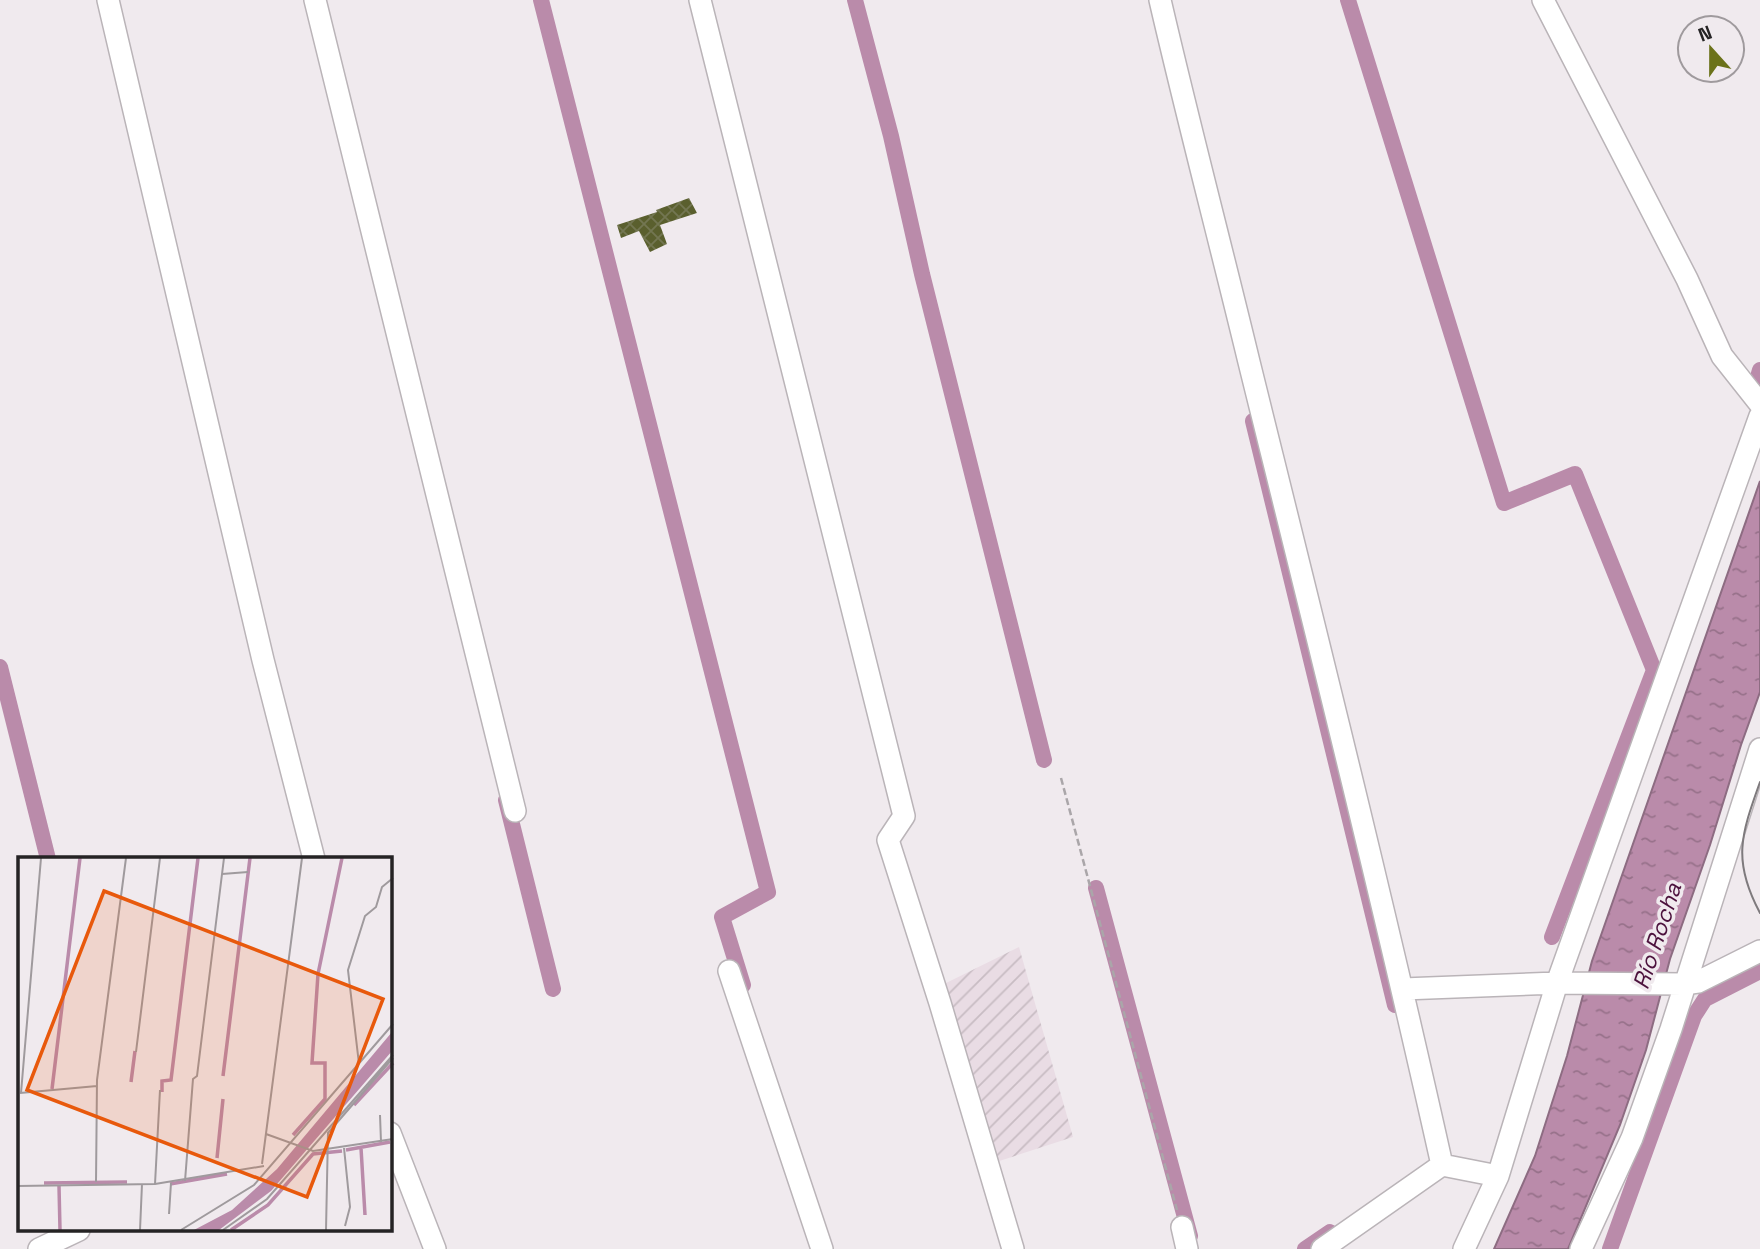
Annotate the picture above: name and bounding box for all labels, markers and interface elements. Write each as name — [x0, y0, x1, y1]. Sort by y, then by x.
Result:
north arrow — [1676, 14, 1746, 84]
text: N — [1695, 20, 1716, 48]
inset map — [18, 857, 392, 1232]
water label: Río Rocha — [1626, 878, 1689, 993]

